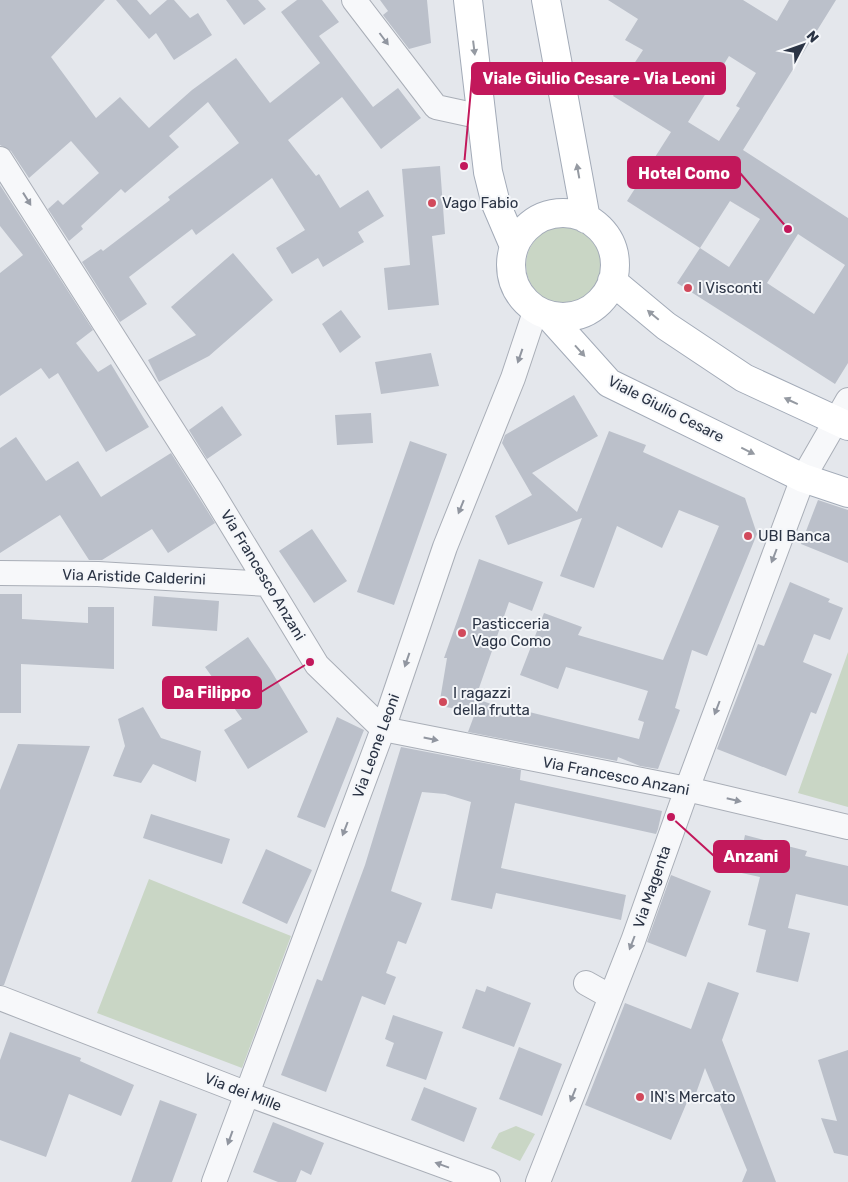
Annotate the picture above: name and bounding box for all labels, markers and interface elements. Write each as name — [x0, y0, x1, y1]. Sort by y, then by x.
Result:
north arrow — [778, 20, 828, 70]
text: N — [803, 27, 822, 46]
one-way arrow — [378, 32, 389, 45]
one-way arrow — [470, 41, 478, 57]
callout: Viale Giulio Cesare - Via Leoni — [472, 63, 725, 94]
text: Viale Giulio Cesare - Via Leoni — [483, 69, 715, 88]
callout: Hotel Como — [628, 157, 740, 188]
one-way arrow — [573, 162, 581, 178]
text: Hotel Como — [638, 164, 730, 183]
one-way arrow — [22, 193, 31, 206]
place label: Vago Fabio — [442, 194, 518, 212]
marker: Vago Fabio — [426, 197, 438, 209]
place label: I Visconti — [698, 279, 762, 297]
marker: I Visconti — [682, 282, 694, 294]
one-way arrow — [648, 309, 660, 321]
one-way arrow — [574, 345, 586, 357]
one-way arrow — [516, 348, 524, 363]
street label: Viale Giulio Cesare — [605, 372, 727, 446]
one-way arrow — [784, 396, 798, 404]
one-way arrow — [741, 447, 755, 455]
one-way arrow — [457, 500, 465, 515]
street label: Via Francesco Anzani — [217, 506, 309, 644]
place label: UBI Banca — [758, 527, 830, 545]
marker: UBI Banca — [742, 530, 754, 542]
one-way arrow — [770, 549, 778, 564]
street label: Via Aristide Calderini — [62, 565, 206, 589]
place label: Pasticceria Vago Como — [472, 615, 551, 650]
marker: Pasticceria Vago Como — [456, 627, 468, 639]
one-way arrow — [402, 653, 410, 668]
callout: Da Filippo — [163, 677, 261, 708]
text: Da Filippo — [173, 683, 251, 702]
place label: I ragazzi della frutta — [453, 684, 530, 719]
street label: Via Leone Leoni — [349, 691, 403, 801]
marker: I ragazzi della frutta — [437, 696, 449, 708]
one-way arrow — [713, 701, 721, 716]
one-way arrow — [423, 735, 438, 743]
street label: Via Francesco Anzani — [541, 753, 691, 799]
one-way arrow — [727, 796, 742, 804]
one-way arrow — [341, 822, 349, 837]
callout: Anzani — [714, 841, 789, 872]
street label: Via Magenta — [629, 843, 675, 931]
text: Anzani — [724, 847, 778, 866]
one-way arrow — [628, 936, 635, 951]
street label: Via dei Mille — [202, 1069, 284, 1115]
one-way arrow — [568, 1088, 576, 1102]
place label: IN's Mercato — [650, 1088, 736, 1106]
marker: IN's Mercato — [634, 1091, 646, 1103]
one-way arrow — [225, 1130, 233, 1145]
one-way arrow — [434, 1161, 449, 1169]

